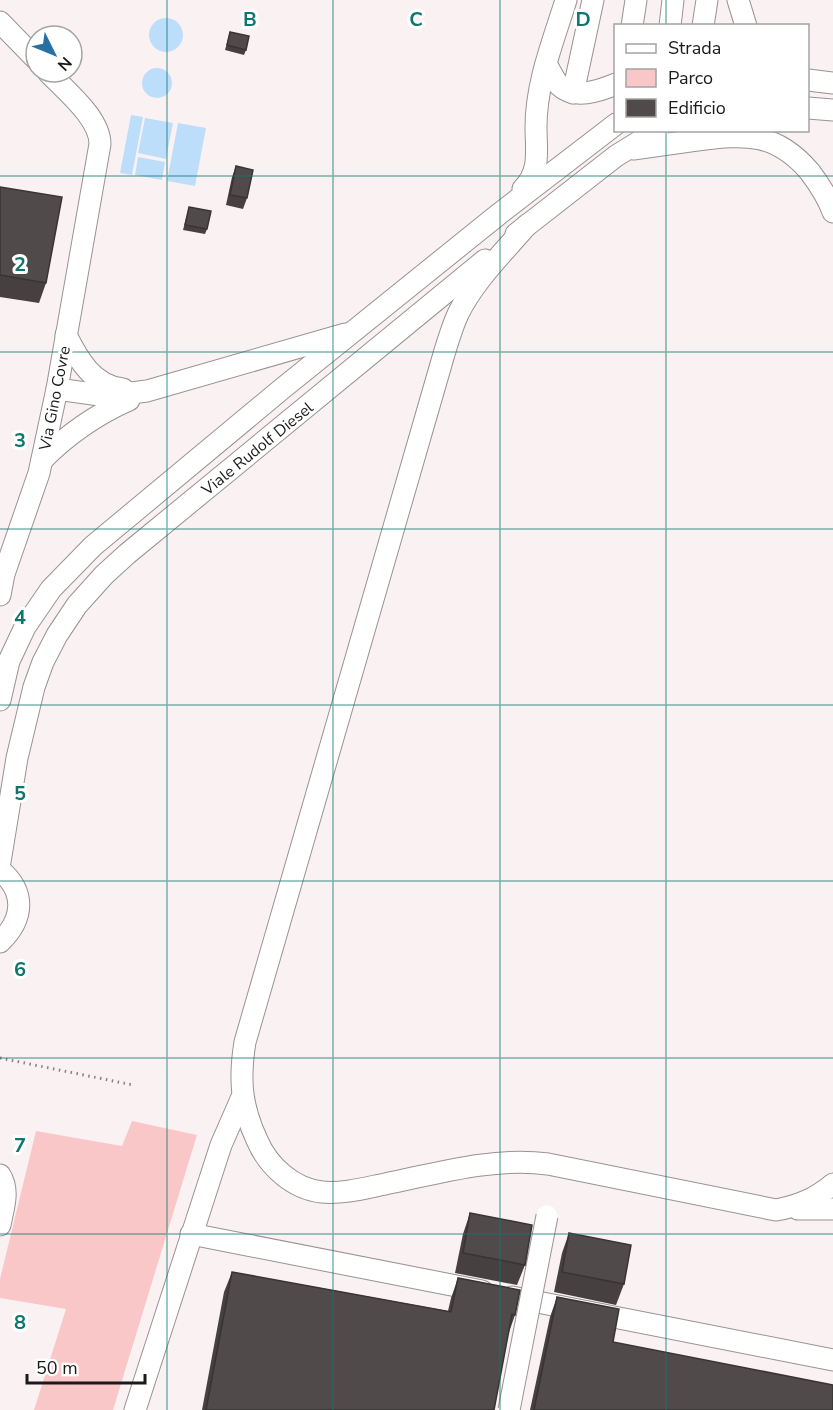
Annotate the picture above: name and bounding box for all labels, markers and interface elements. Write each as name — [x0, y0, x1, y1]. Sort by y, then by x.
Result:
text: B — [243, 6, 257, 33]
text: C — [409, 6, 423, 33]
text: D — [575, 6, 591, 33]
north arrow — [24, 24, 84, 84]
legend — [614, 24, 809, 132]
text: Strada — [668, 36, 721, 60]
text: N — [52, 52, 76, 75]
text: Parco — [668, 66, 713, 90]
text: Edificio — [668, 96, 726, 120]
text: 2 — [14, 251, 26, 278]
street label: Via Gino Covre — [34, 344, 76, 453]
street label: Viale Rudolf Diesel — [197, 397, 318, 501]
text: 3 — [14, 427, 26, 454]
text: 4 — [14, 604, 26, 631]
text: 5 — [14, 780, 26, 807]
text: 6 — [14, 956, 26, 983]
text: 7 — [14, 1132, 26, 1159]
text: 8 — [14, 1309, 26, 1336]
scale bar — [27, 1347, 146, 1385]
text: 50 m — [36, 1356, 78, 1380]

